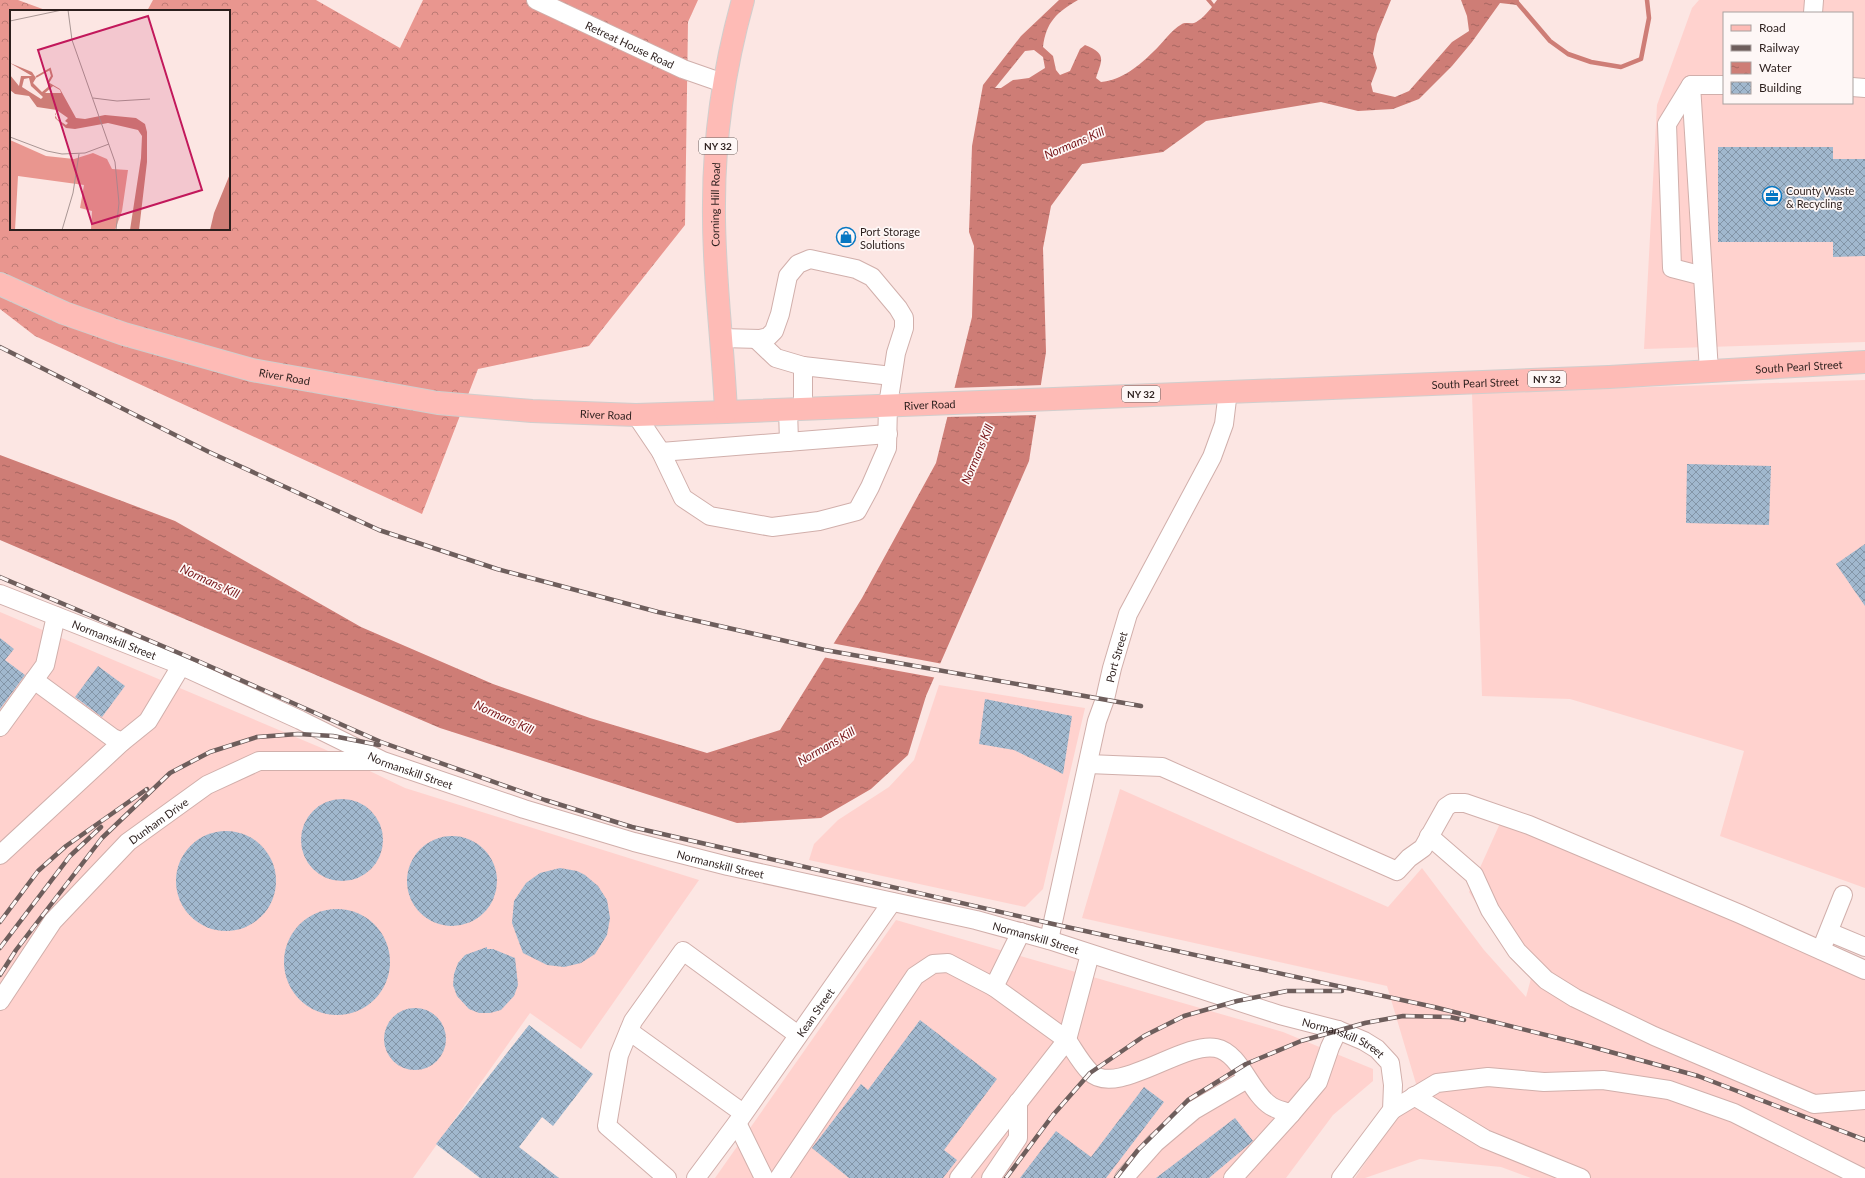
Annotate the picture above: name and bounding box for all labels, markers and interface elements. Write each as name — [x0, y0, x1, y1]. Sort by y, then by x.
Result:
inset map — [10, 10, 230, 230]
legend — [1723, 12, 1853, 104]
street label: Retreat House Road — [584, 18, 677, 71]
text: Road — [1759, 20, 1786, 35]
text: Railway — [1759, 40, 1800, 55]
text: Water — [1759, 60, 1792, 75]
text: Building — [1759, 80, 1802, 95]
water label: Normans Kill — [1042, 124, 1107, 162]
road number: NY 32 — [699, 138, 737, 154]
street label: Corning Hill Road — [707, 162, 722, 247]
place label: County Waste & Recycling — [1786, 184, 1855, 210]
office icon: County Waste & Recycling — [1761, 185, 1783, 207]
place label: Port Storage Solutions — [860, 225, 920, 251]
shop icon: Port Storage Solutions — [835, 226, 857, 248]
street label: South Pearl Street — [1755, 357, 1843, 375]
street label: River Road — [258, 365, 311, 387]
road number: NY 32 — [1528, 371, 1566, 387]
street label: South Pearl Street — [1431, 374, 1519, 391]
road number: NY 32 — [1122, 386, 1160, 402]
street label: River Road — [904, 396, 956, 411]
street label: River Road — [580, 406, 632, 421]
water label: Normans Kill — [958, 421, 996, 486]
water label: Normans Kill — [178, 561, 242, 601]
street label: Normanskill Street — [71, 617, 158, 661]
street label: Port Street — [1102, 630, 1129, 684]
water label: Normans Kill — [472, 697, 536, 737]
water label: Normans Kill — [795, 723, 858, 768]
street label: Normanskill Street — [366, 748, 455, 791]
street label: Dunham Drive — [126, 794, 191, 846]
street label: Normanskill Street — [676, 847, 765, 880]
street label: Normanskill Street — [991, 918, 1081, 956]
street label: Kean Street — [793, 985, 836, 1039]
street label: Normanskill Street — [1301, 1014, 1388, 1060]

